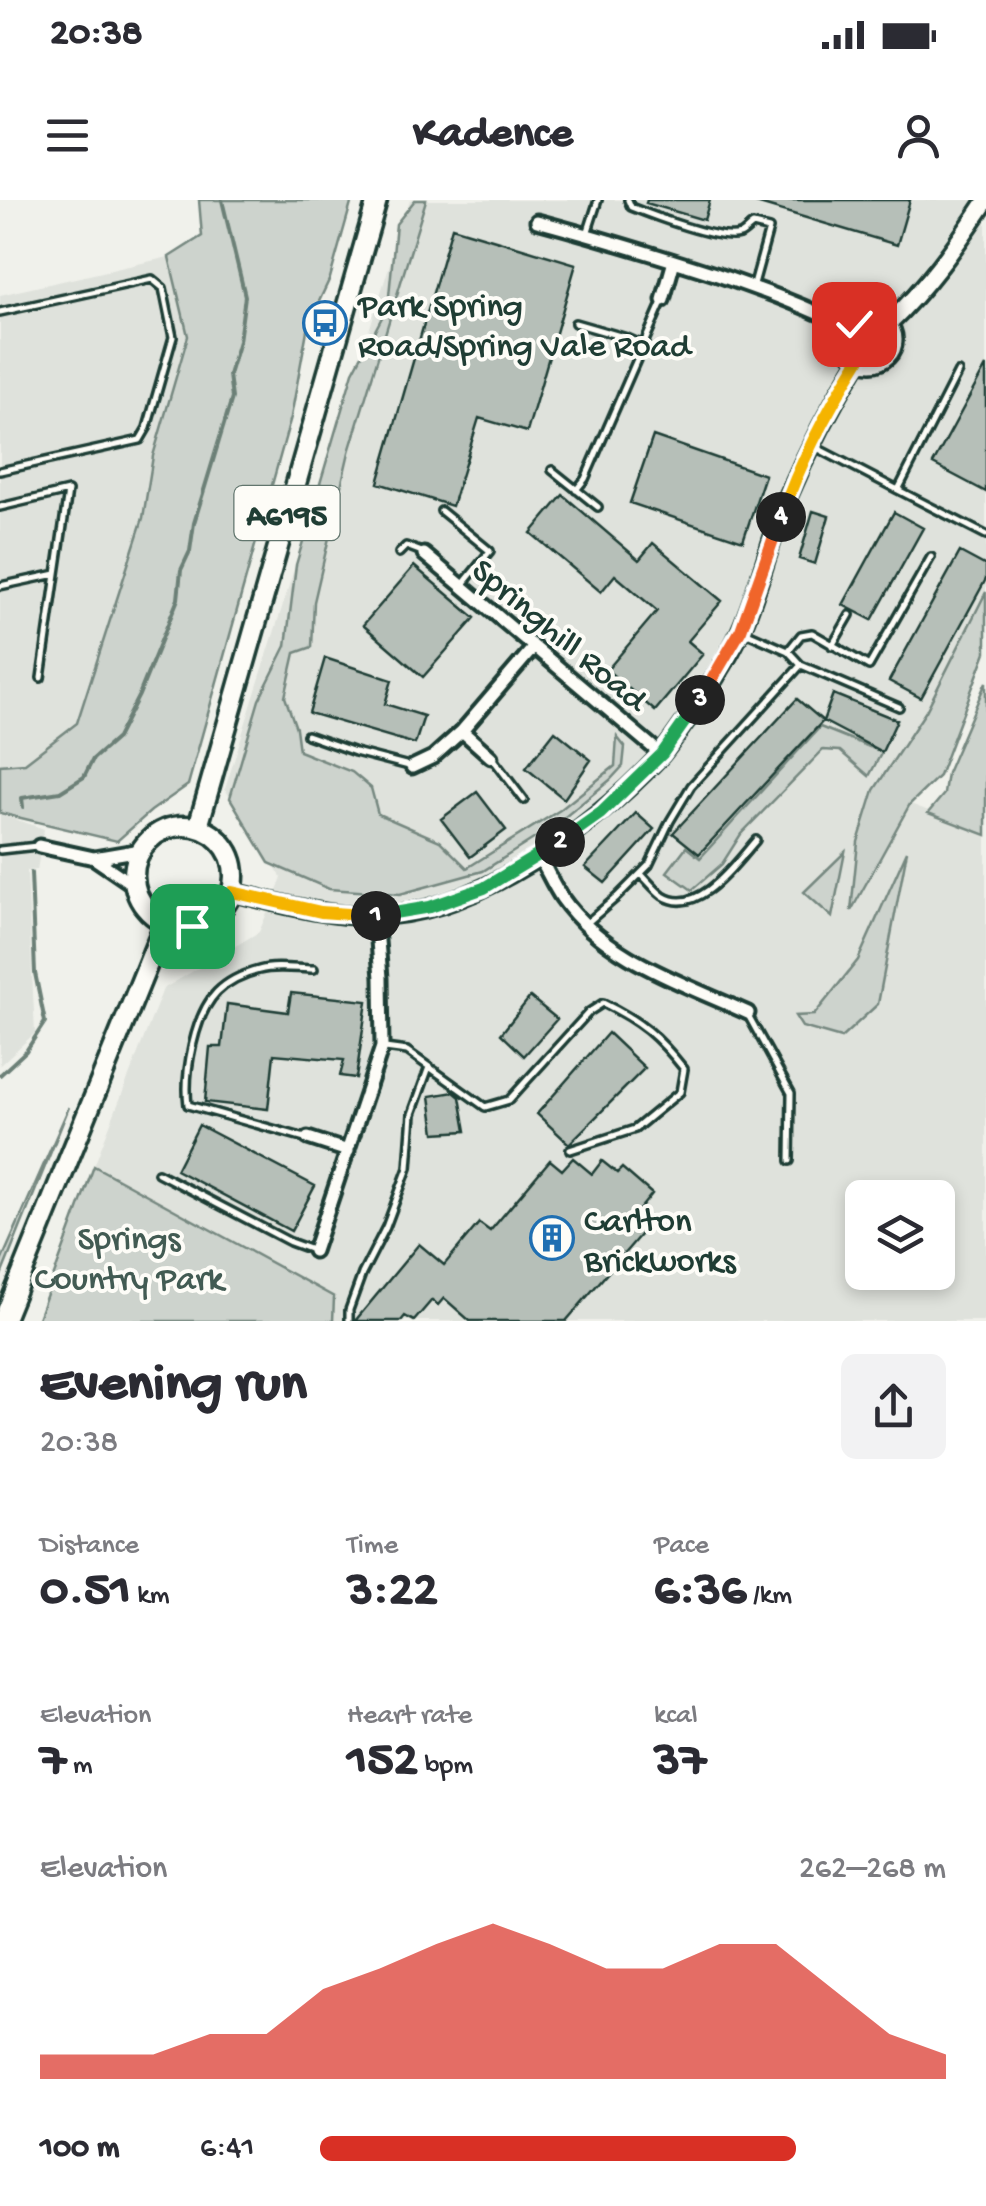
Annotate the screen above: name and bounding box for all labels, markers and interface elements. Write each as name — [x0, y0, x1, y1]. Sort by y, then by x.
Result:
text: 20:38 — [50, 13, 143, 57]
icon: menu — [40, 108, 95, 163]
icon: person — [891, 108, 946, 163]
text: Kadence — [413, 109, 573, 162]
pin — [812, 282, 897, 367]
place label: Park Spring Road/Spring Vale Road — [357, 288, 693, 369]
icon: check — [827, 297, 882, 352]
bus stop icon: Park Spring Road/Spring Vale Road — [302, 300, 348, 346]
road number: A6195 — [234, 486, 340, 540]
pin: 4 — [756, 492, 806, 542]
text: 4 — [774, 500, 788, 533]
street label: Springhill Road — [461, 552, 655, 724]
pin: 3 — [675, 675, 725, 725]
text: 3 — [693, 683, 707, 716]
pin: 2 — [535, 817, 585, 867]
text: 2 — [553, 825, 567, 858]
pin — [150, 884, 235, 969]
pin: 1 — [351, 891, 401, 941]
icon: arrive — [165, 899, 220, 954]
text: 1 — [370, 899, 382, 932]
map controls — [845, 1180, 955, 1290]
button: layers — [845, 1180, 955, 1290]
place label: Carlton Brickworks — [583, 1203, 737, 1284]
building icon: Carlton Brickworks — [529, 1215, 575, 1261]
park label: Springs Country Park — [34, 1221, 227, 1302]
button: share — [841, 1354, 946, 1459]
text: Evening run — [40, 1355, 307, 1419]
text: 20:38 — [40, 1425, 118, 1463]
text: Distance — [40, 1530, 139, 1563]
text: Time — [347, 1530, 398, 1563]
text: Pace — [654, 1530, 709, 1563]
text: 0.51 — [40, 1563, 131, 1622]
text: 3:22 — [347, 1563, 438, 1622]
text: 6:36 — [654, 1563, 746, 1622]
text: km — [131, 1580, 170, 1613]
text: /km — [746, 1580, 792, 1613]
text: Elevation — [40, 1700, 151, 1733]
text: Heart rate — [347, 1700, 472, 1733]
text: kcal — [654, 1700, 698, 1733]
text: 7 — [40, 1733, 66, 1792]
text: 152 — [347, 1733, 418, 1792]
text: 37 — [654, 1733, 706, 1792]
text: m — [66, 1750, 93, 1783]
text: bpm — [418, 1750, 473, 1783]
text: Elevation — [40, 1851, 167, 1889]
text: 262–268 m — [799, 1851, 946, 1889]
text: 100 m — [40, 2130, 120, 2168]
text: 6:41 — [200, 2130, 254, 2168]

